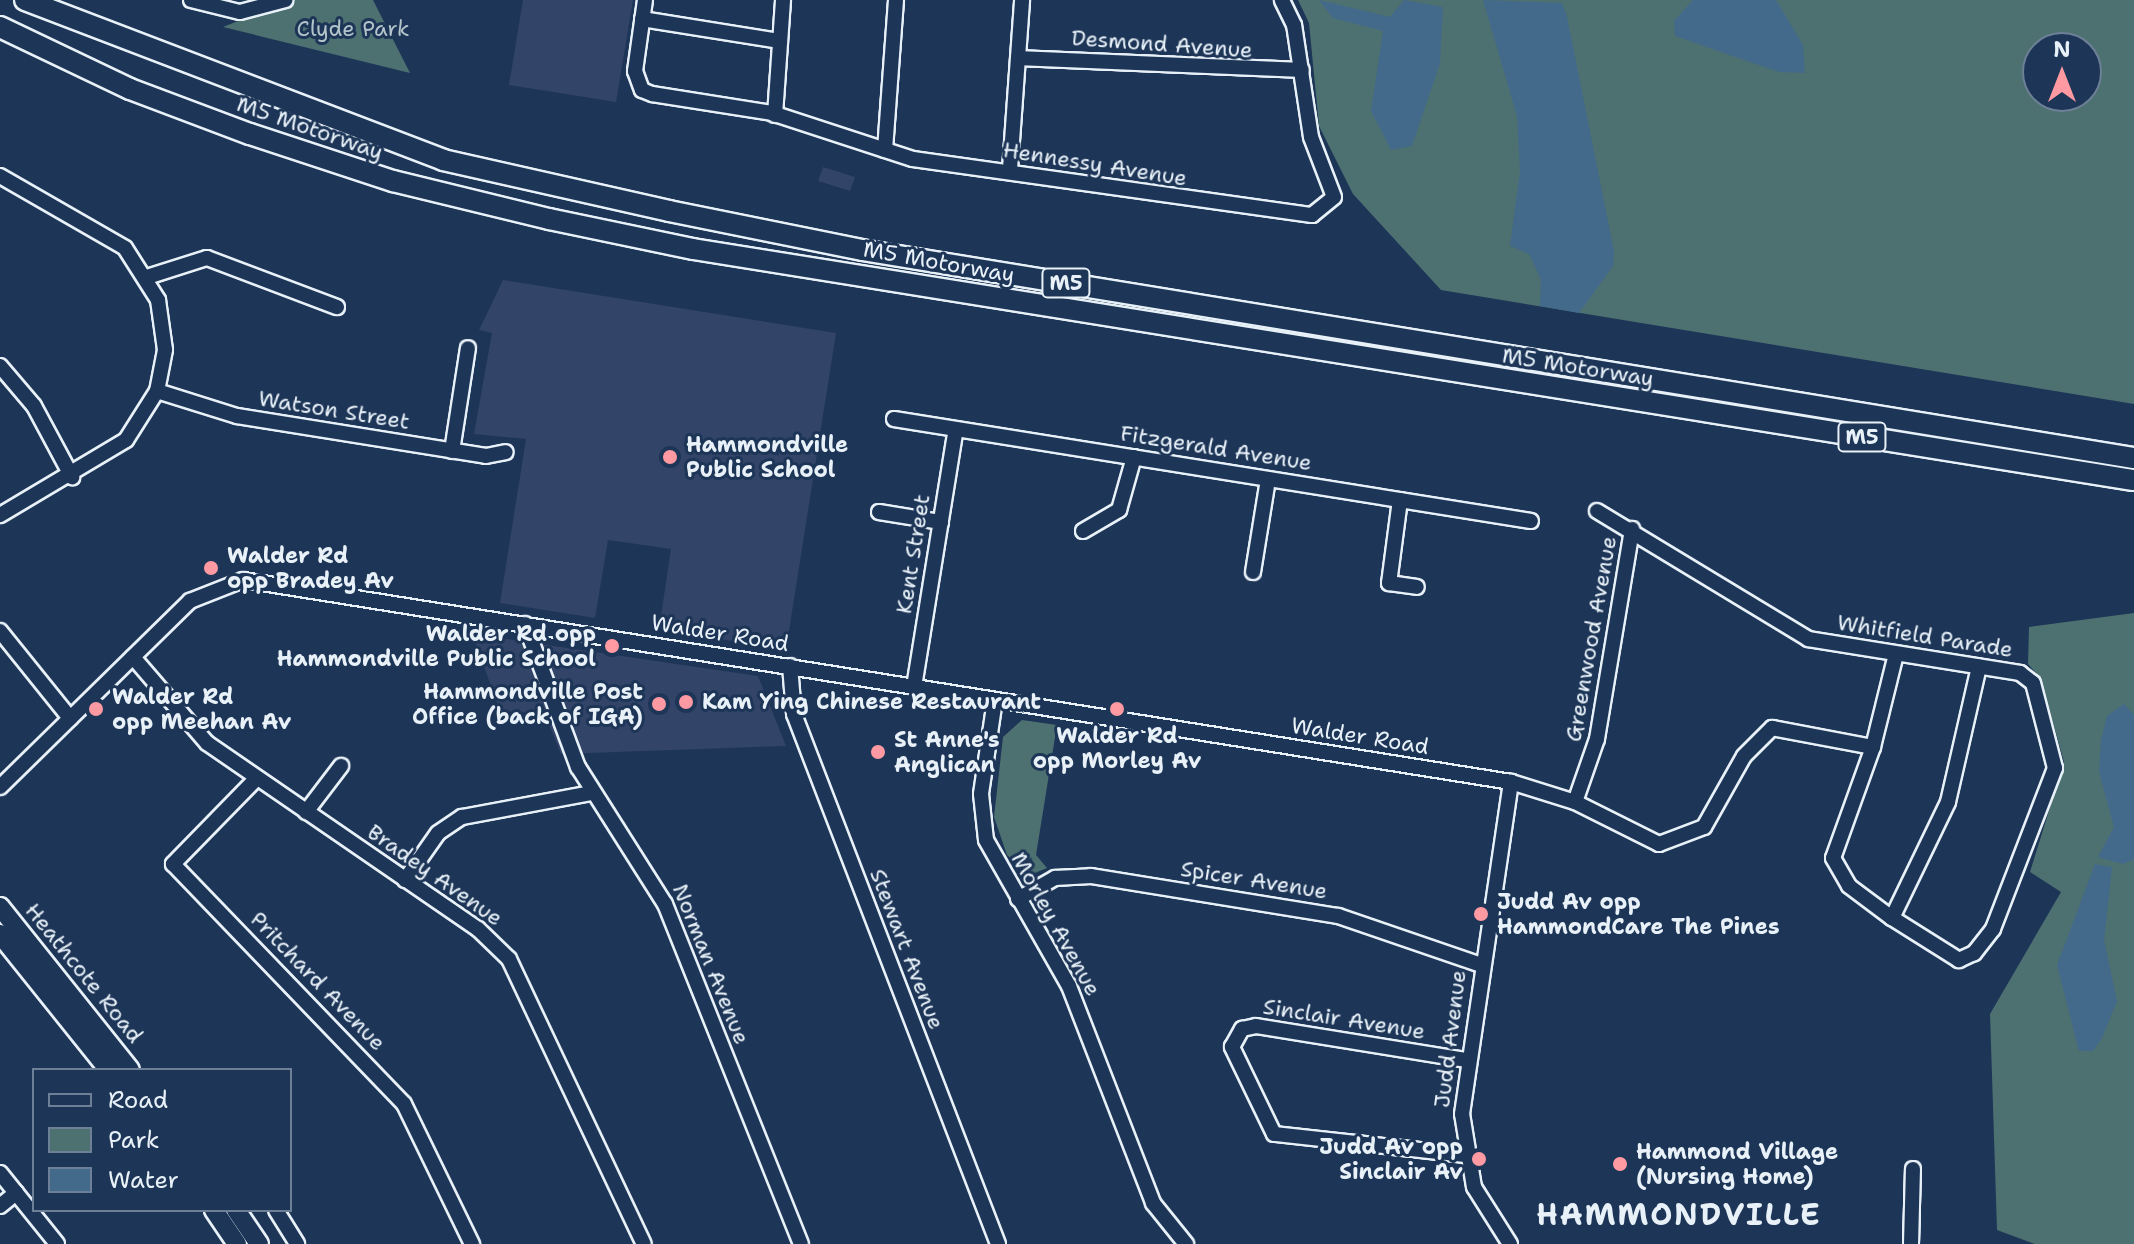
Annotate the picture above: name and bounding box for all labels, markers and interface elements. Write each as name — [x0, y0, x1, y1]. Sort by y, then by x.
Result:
park label: Clyde Park — [296, 16, 410, 42]
street label: Desmond Avenue — [1071, 25, 1253, 63]
north arrow — [2022, 32, 2102, 112]
text: N — [2053, 35, 2071, 64]
street label: M5 Motorway — [233, 91, 387, 165]
street label: Hennessy Avenue — [1001, 136, 1189, 192]
street label: M5 Motorway — [861, 236, 1017, 288]
road number: M5 — [1040, 267, 1092, 299]
street label: M5 Motorway — [1500, 342, 1656, 392]
street label: Watson Street — [257, 385, 411, 435]
street label: Fitzgerald Avenue — [1118, 420, 1314, 476]
road number: M5 — [1836, 421, 1888, 453]
place label: Hammondville Public School — [686, 431, 848, 482]
marker: Hammondville Public School — [661, 448, 679, 466]
street label: Kent Street — [891, 492, 935, 616]
street label: Greenwood Avenue — [1560, 534, 1622, 744]
place label: Walder Rd opp Bradey Av — [227, 542, 394, 594]
marker: Walder Rd opp Bradey Av — [202, 559, 220, 577]
street label: Walder Road — [649, 609, 791, 657]
street label: Whitfield Parade — [1835, 609, 2015, 663]
place label: Walder Rd opp Hammondville Public School — [277, 620, 596, 672]
marker: Walder Rd opp Hammondville Public School — [603, 637, 621, 655]
place label: Hammondville Post Office (back of IGA) — [412, 678, 643, 730]
place label: Walder Rd opp Meehan Av — [112, 683, 291, 734]
place label: Kam Ying Chinese Restaurant — [702, 689, 1041, 715]
marker: Kam Ying Chinese Restaurant — [677, 693, 695, 711]
marker: Hammondville Post Office (back of IGA) — [650, 695, 668, 713]
marker: Walder Rd opp Meehan Av — [87, 700, 105, 718]
marker: Walder Rd opp Morley Av — [1108, 700, 1126, 718]
street label: Walder Road — [1289, 712, 1431, 760]
place label: Walder Rd opp Morley Av — [1033, 722, 1201, 774]
place label: St Anne's Anglican — [894, 726, 1000, 778]
marker: St Anne's Anglican — [869, 743, 887, 761]
street label: Bradey Avenue — [362, 819, 508, 931]
street label: Morley Avenue — [1006, 848, 1106, 1000]
street label: Spicer Avenue — [1179, 855, 1329, 905]
street label: Stewart Avenue — [864, 865, 950, 1033]
street label: Norman Avenue — [667, 880, 755, 1048]
place label: Judd Av opp HammondCare The Pines — [1497, 888, 1780, 940]
street label: Heathcote Road — [20, 898, 148, 1048]
marker: Judd Av opp HammondCare The Pines — [1472, 905, 1490, 923]
street label: Pritchard Avenue — [245, 906, 391, 1056]
street label: Judd Avenue — [1428, 969, 1472, 1109]
street label: Sinclair Avenue — [1261, 993, 1427, 1045]
legend — [32, 1068, 292, 1212]
text: Road — [108, 1084, 168, 1116]
text: Park — [108, 1124, 160, 1156]
place label: Judd Av opp Sinclair Av — [1319, 1133, 1463, 1184]
place label: Hammond Village (Nursing Home) — [1636, 1138, 1838, 1190]
marker: Judd Av opp Sinclair Av — [1470, 1150, 1488, 1168]
marker: Hammond Village (Nursing Home) — [1611, 1155, 1629, 1173]
text: Water — [108, 1164, 179, 1196]
district label: HAMMONDVILLE — [1536, 1197, 1822, 1233]

